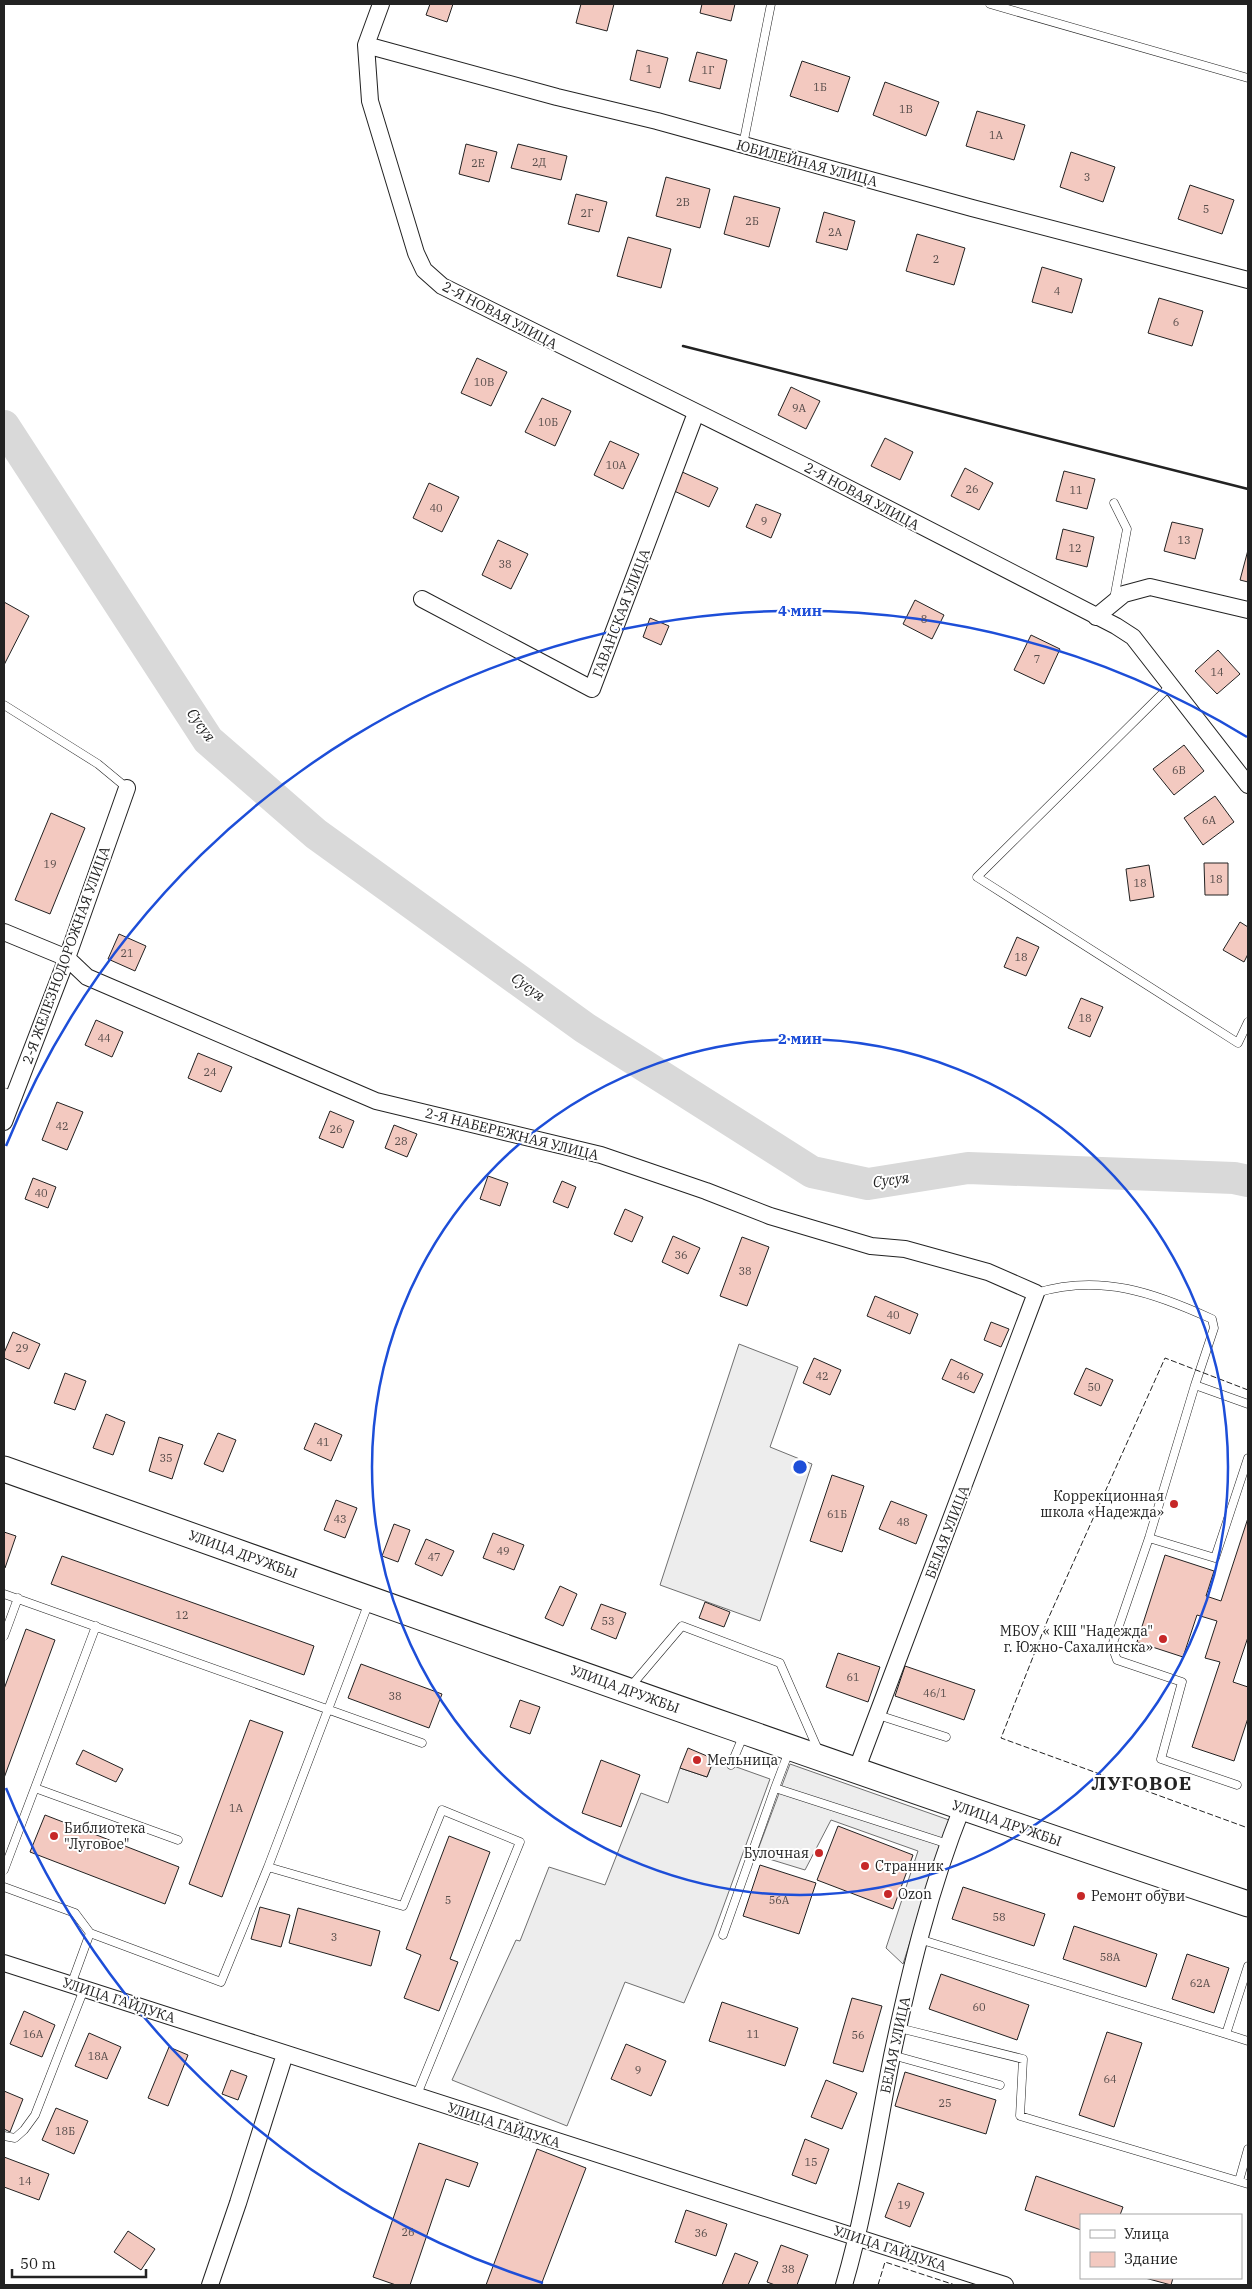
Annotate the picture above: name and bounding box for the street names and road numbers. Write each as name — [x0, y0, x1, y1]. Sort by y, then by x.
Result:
street label: ЮБИЛЕЙНАЯ УЛИЦА — [734, 135, 880, 191]
street label: 2-Я НОВАЯ УЛИЦА — [439, 277, 561, 353]
street label: 2-Я НОВАЯ УЛИЦА — [801, 458, 923, 534]
street label: ГАВАНСКАЯ УЛИЦА — [588, 546, 654, 680]
street label: 2-Я ЖЕЛЕЗНОДОРОЖНАЯ УЛИЦА — [18, 843, 114, 1066]
street label: 2-Я НАБЕРЕЖНАЯ УЛИЦА — [423, 1104, 601, 1164]
street label: БЕЛАЯ УЛИЦА — [921, 1482, 973, 1581]
street label: УЛИЦА ДРУЖБЫ — [186, 1526, 300, 1582]
street label: УЛИЦА ДРУЖБЫ — [568, 1661, 682, 1717]
street label: УЛИЦА ДРУЖБЫ — [950, 1796, 1064, 1850]
street label: УЛИЦА ГАЙДУКА — [60, 1973, 178, 2027]
street label: БЕЛАЯ УЛИЦА — [876, 1995, 914, 2095]
street label: УЛИЦА ГАЙДУКА — [445, 2098, 563, 2152]
street label: УЛИЦА ГАЙДУКА — [831, 2221, 949, 2275]

